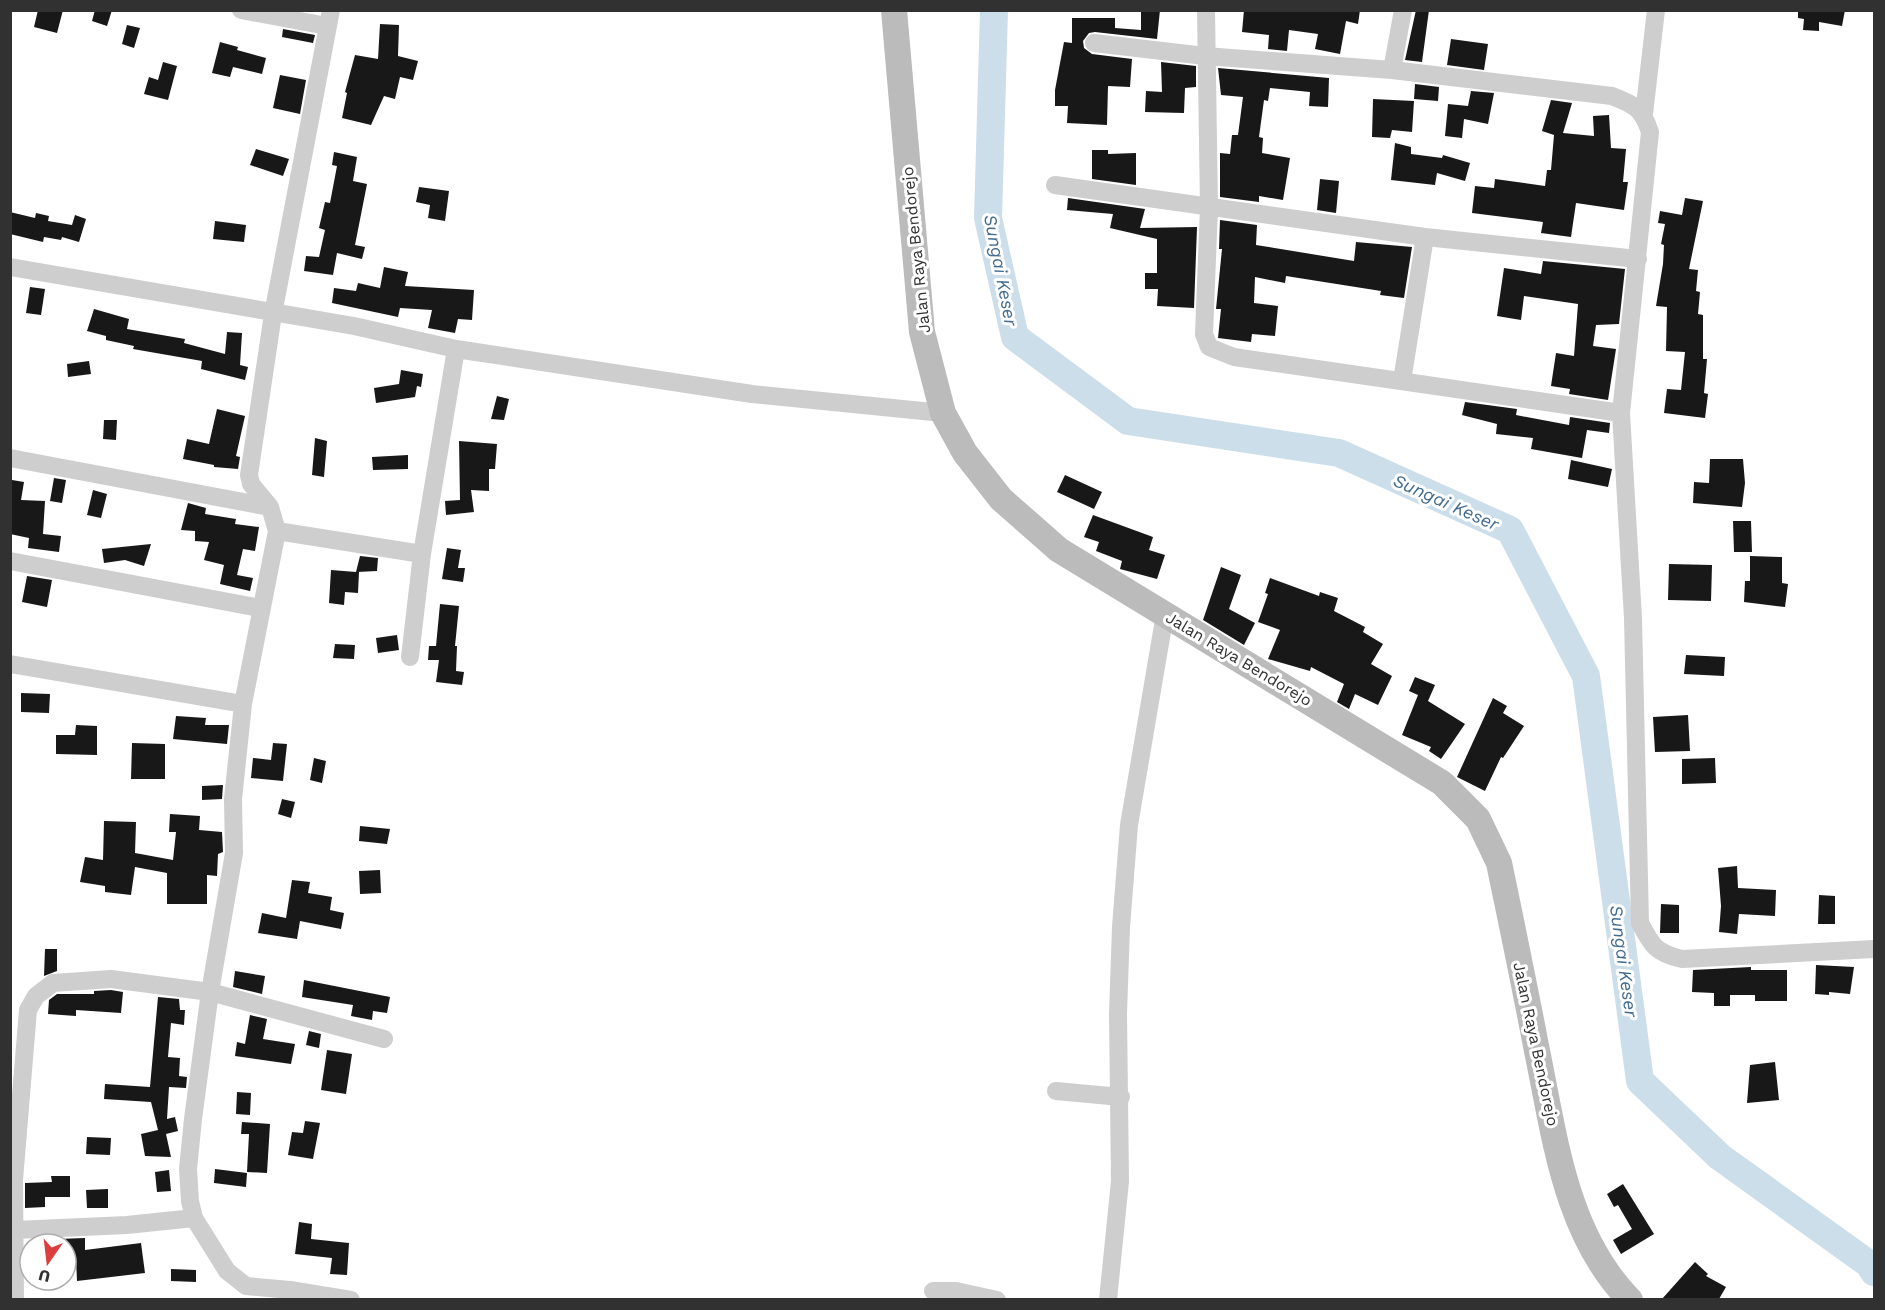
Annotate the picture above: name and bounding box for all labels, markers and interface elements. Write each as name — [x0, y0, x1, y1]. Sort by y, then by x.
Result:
street label: Jalan Raya Bendorejo — [898, 166, 934, 334]
water label: Sungai Keser — [980, 212, 1022, 329]
water label: Sungai Keser — [1390, 469, 1503, 535]
street label: Jalan Raya Bendorejo — [1162, 608, 1316, 710]
water label: Sungai Keser — [1606, 904, 1642, 1019]
street label: Jalan Raya Bendorejo — [1509, 960, 1563, 1128]
north arrow — [18, 1232, 78, 1292]
text: U — [37, 1265, 52, 1287]

